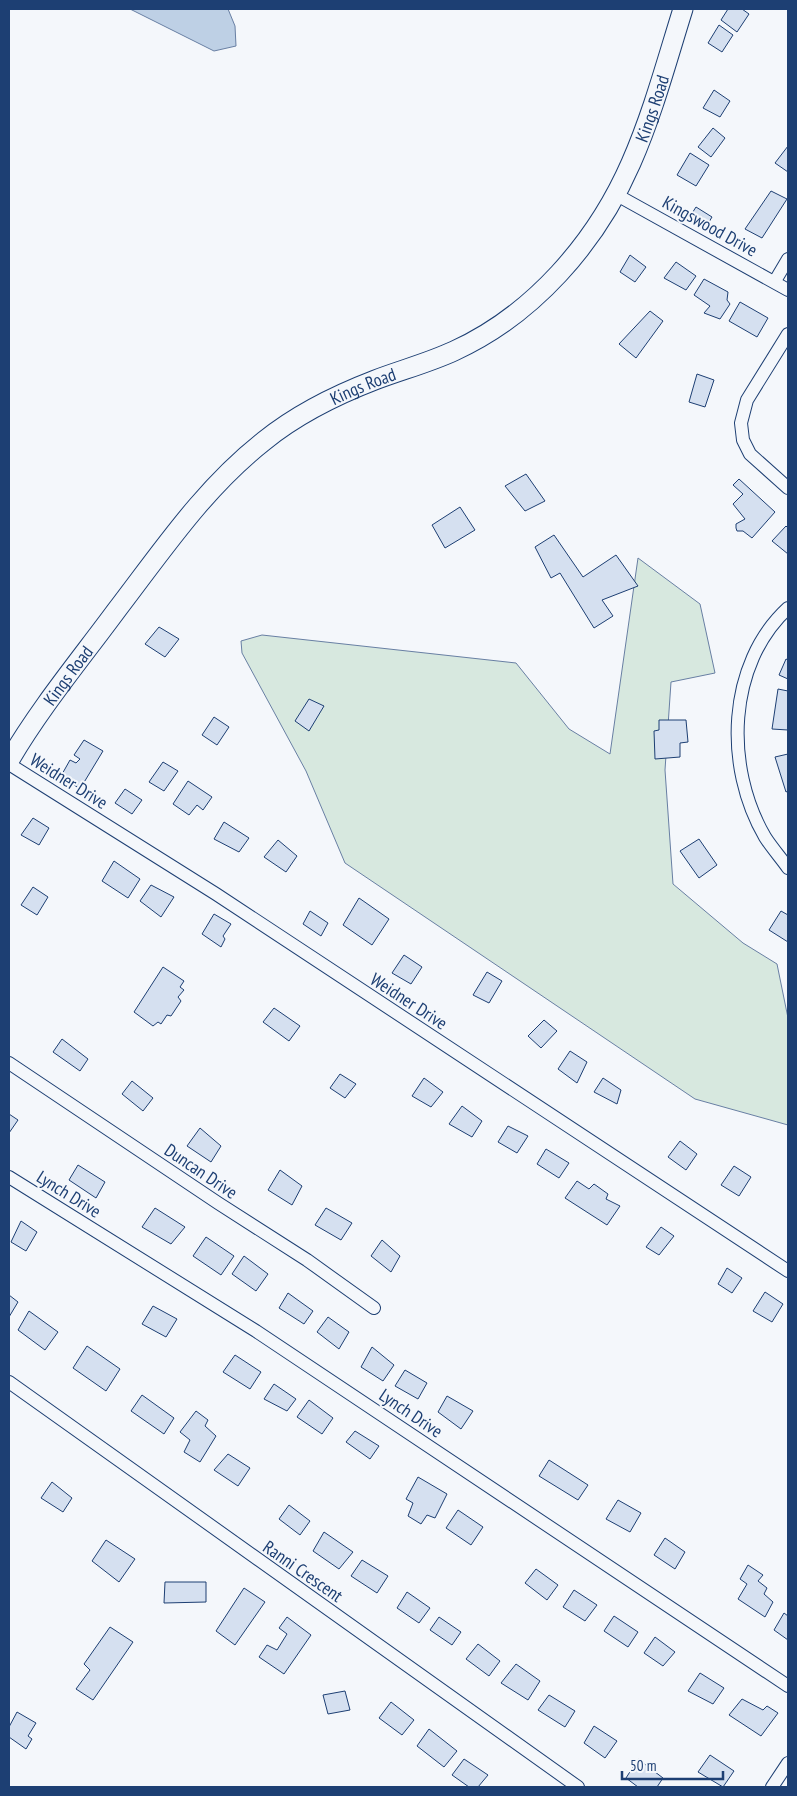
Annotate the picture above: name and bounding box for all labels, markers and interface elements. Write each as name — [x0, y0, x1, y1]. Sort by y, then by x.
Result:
street label: Kings Road — [629, 72, 674, 145]
street label: Kingswood Drive — [659, 191, 761, 261]
street label: Kings Road — [326, 362, 398, 410]
street label: Kings Road — [38, 641, 97, 710]
street label: Weidner Drive — [26, 748, 112, 814]
street label: Weidner Drive — [366, 968, 452, 1034]
street label: Duncan Drive — [160, 1138, 242, 1204]
street label: Lynch Drive — [33, 1165, 105, 1223]
street label: Lynch Drive — [375, 1383, 447, 1443]
street label: Ranni Crescent — [259, 1535, 347, 1607]
scale bar — [622, 1748, 723, 1780]
text: 50 m — [630, 1756, 656, 1775]

